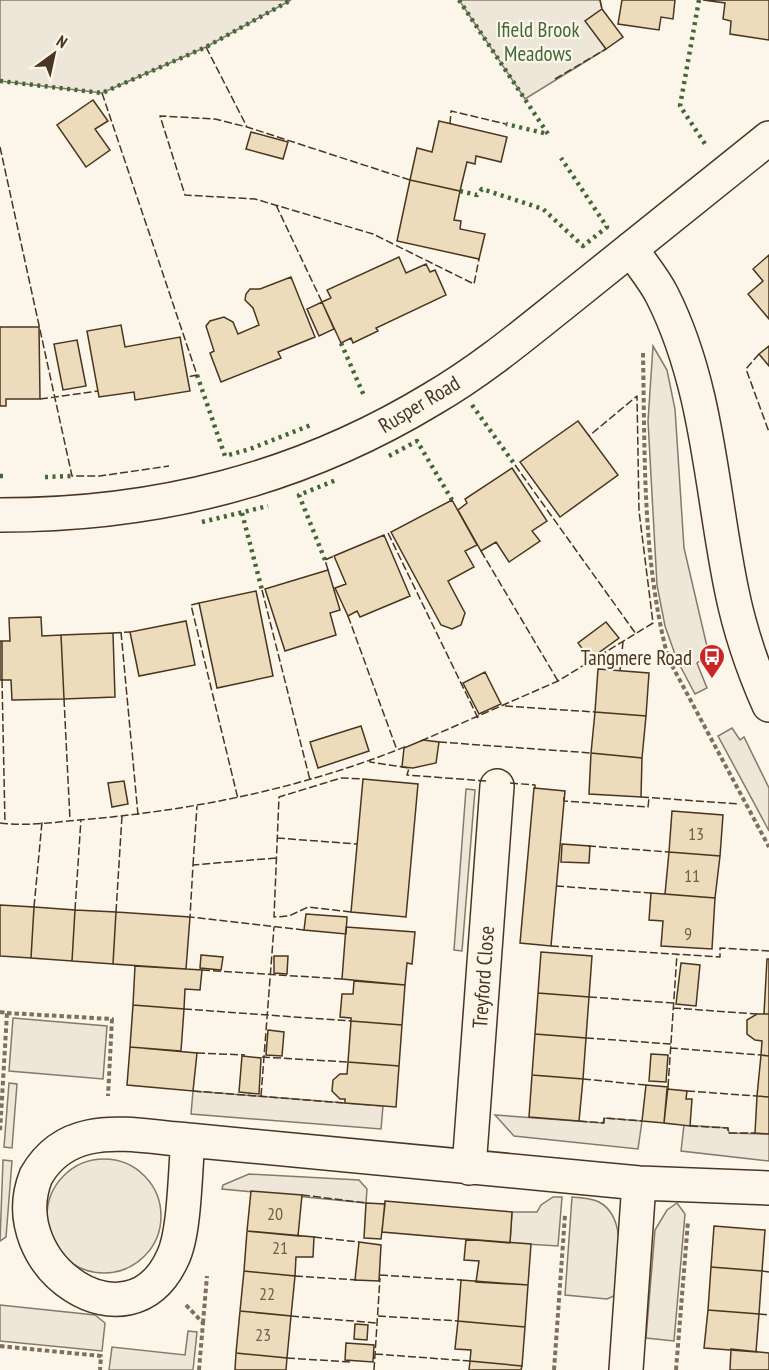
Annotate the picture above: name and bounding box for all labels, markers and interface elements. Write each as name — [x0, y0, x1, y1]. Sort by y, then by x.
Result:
park label: Ifield Brook Meadows — [496, 16, 580, 67]
north arrow — [24, 24, 84, 84]
text: N — [53, 31, 71, 52]
street label: Rusper Road — [373, 369, 465, 439]
bus stop icon: Tangmere Road — [697, 642, 727, 680]
place label: Tangmere Road — [581, 644, 692, 671]
house number: 13 — [688, 822, 704, 845]
house number: 11 — [684, 864, 700, 887]
house number: 9 — [684, 922, 692, 945]
street label: Treyford Close — [466, 925, 500, 1029]
house number: 20 — [267, 1202, 283, 1225]
house number: 21 — [272, 1236, 288, 1259]
house number: 22 — [259, 1282, 275, 1305]
house number: 23 — [255, 1323, 271, 1346]

